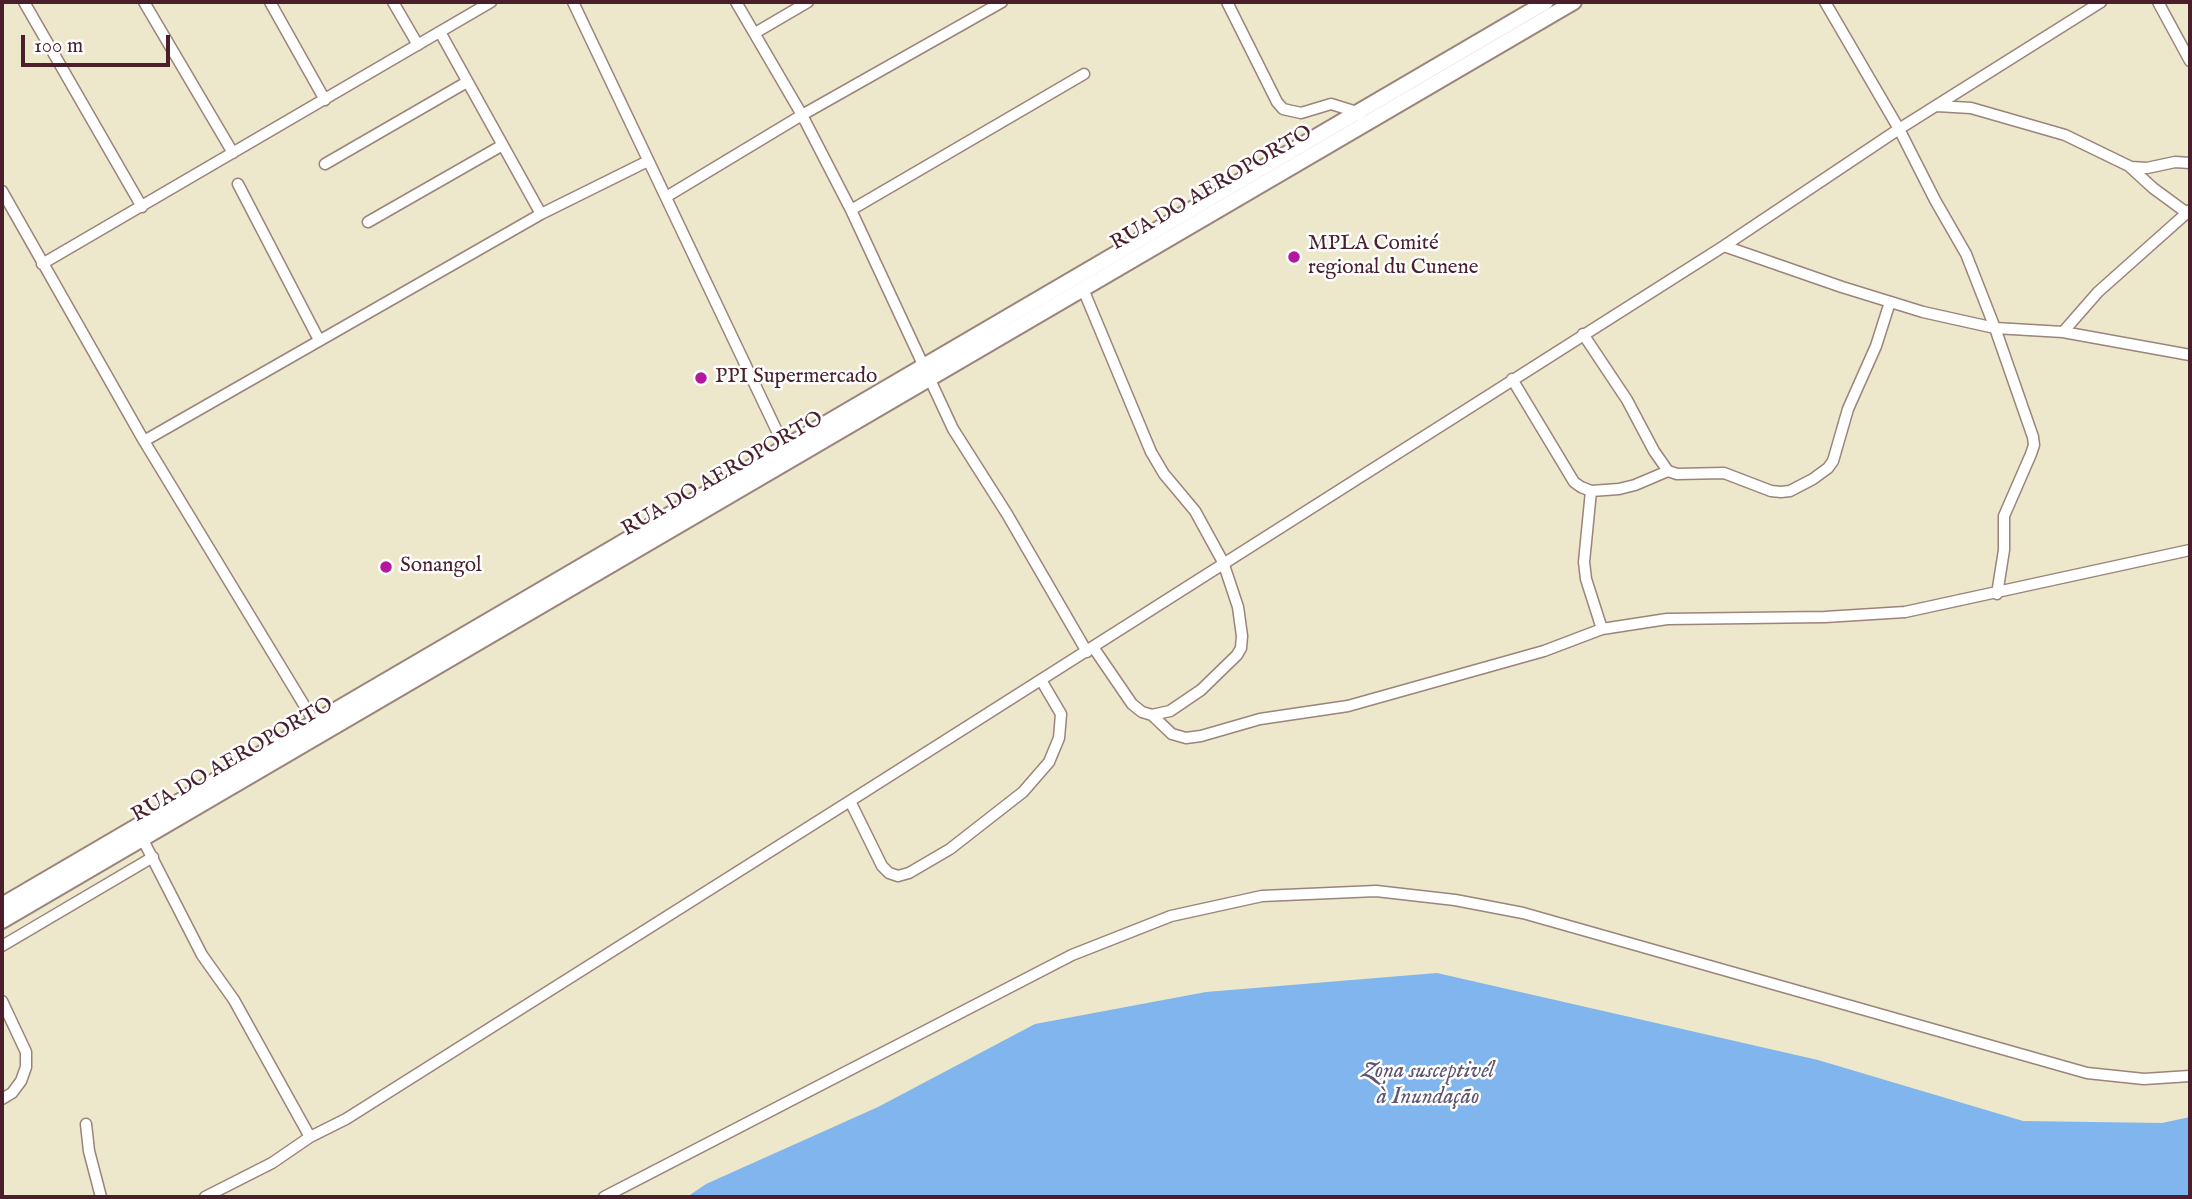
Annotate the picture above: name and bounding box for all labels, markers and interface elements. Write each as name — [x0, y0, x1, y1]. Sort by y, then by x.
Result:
scale bar — [24, 21, 173, 65]
text: 100 m — [34, 33, 83, 60]
street label: RUA DO AEROPORTO — [1107, 121, 1317, 257]
place label: MPLA Comité regional du Cunene — [1308, 232, 1478, 282]
marker: MPLA Comité regional du Cunene — [1286, 249, 1302, 265]
place label: PPI Supermercado — [715, 365, 877, 391]
marker: PPI Supermercado — [693, 370, 709, 386]
street label: RUA DO AEROPORTO — [618, 407, 828, 543]
place label: Sonangol — [400, 554, 482, 580]
marker: Sonangol — [378, 559, 394, 575]
street label: RUA DO AEROPORTO — [128, 693, 338, 829]
water label: Zona susceptivél à Inundação — [1362, 1058, 1494, 1112]

